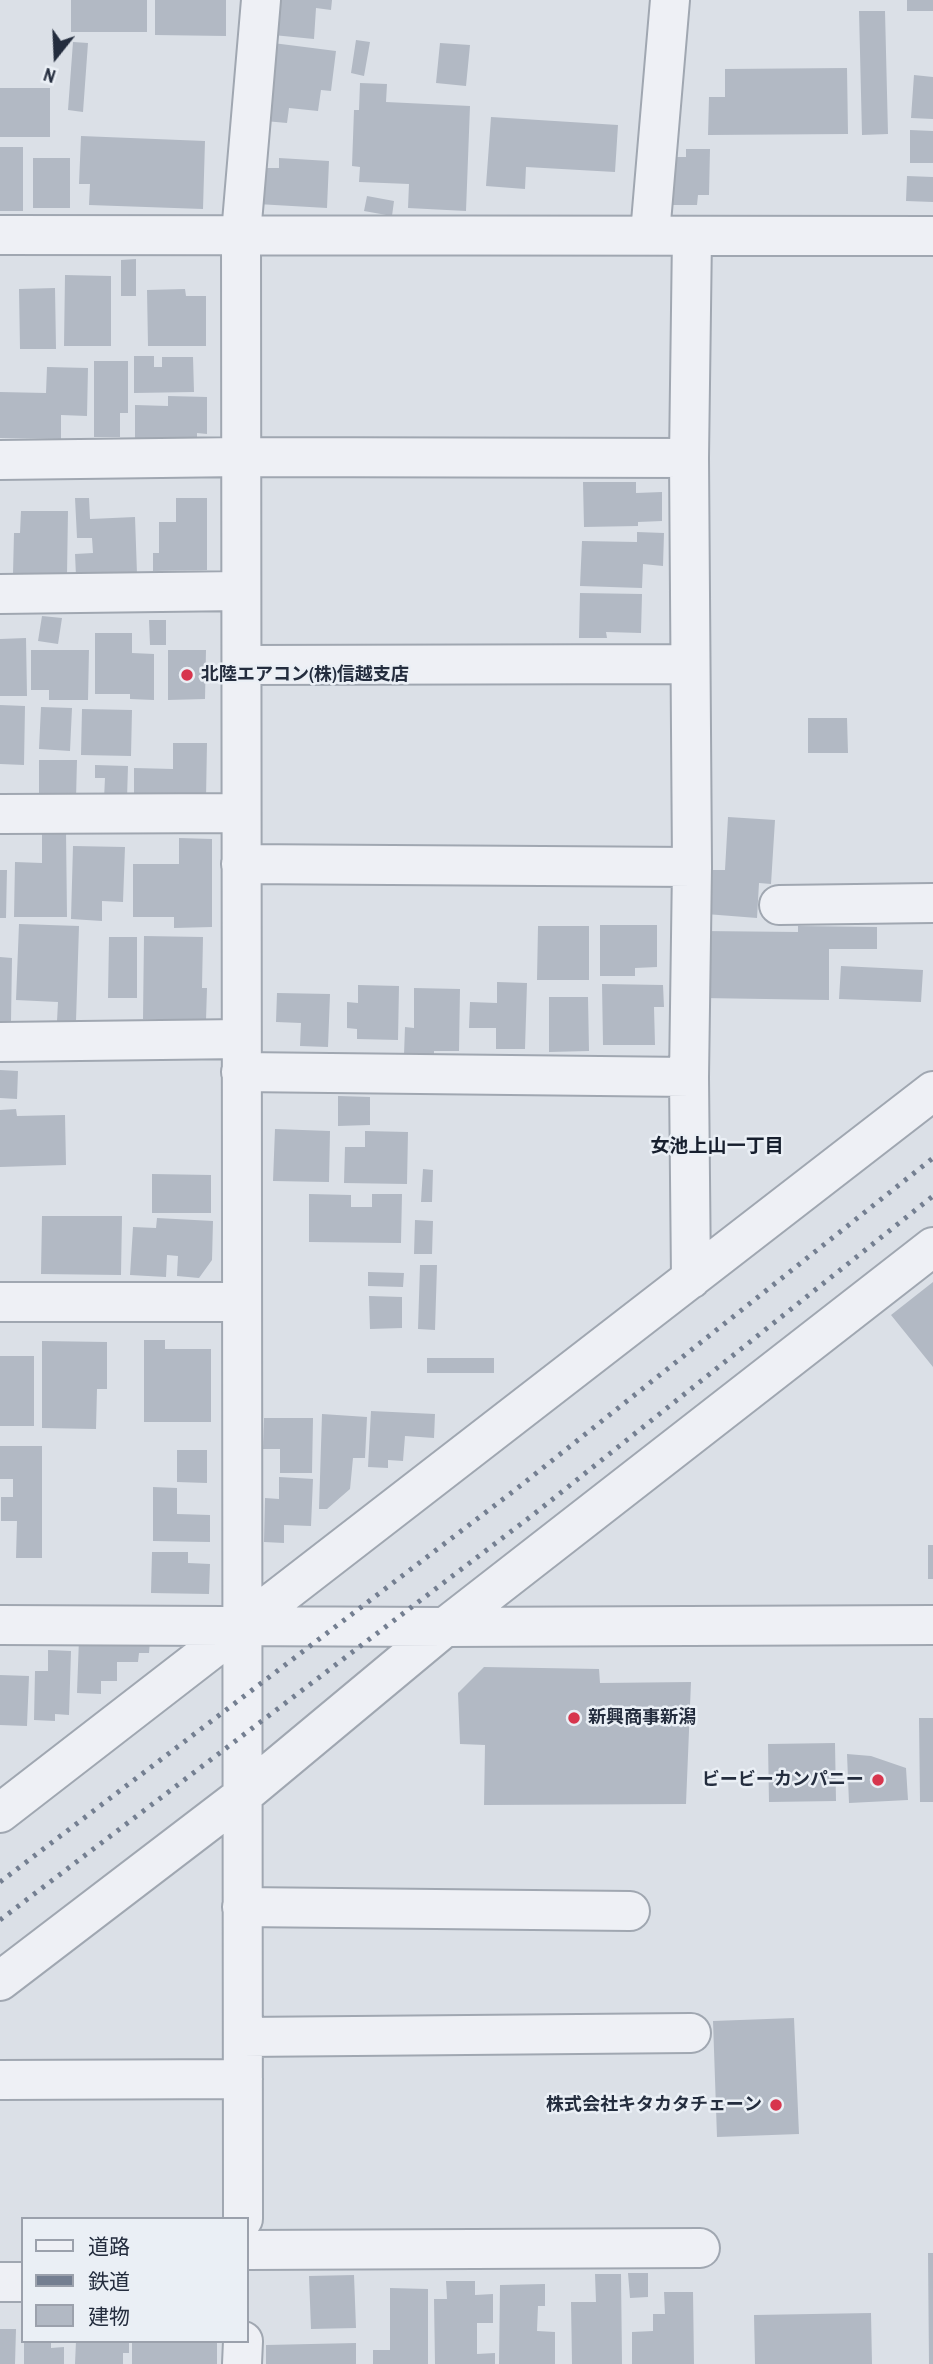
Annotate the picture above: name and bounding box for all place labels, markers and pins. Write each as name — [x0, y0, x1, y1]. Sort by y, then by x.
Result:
place label: 北陸エアコン(株)信越支店 — [201, 664, 409, 686]
marker: 北陸エアコン(株)信越支店 — [179, 667, 195, 683]
place label: 新興商事新潟 — [588, 1707, 696, 1729]
marker: 新興商事新潟 — [566, 1710, 582, 1726]
place label: ビービーカンパニー — [702, 1769, 864, 1791]
marker: ビービーカンパニー — [870, 1772, 886, 1788]
place label: 株式会社キタカタチェーン — [546, 2094, 762, 2116]
marker: 株式会社キタカタチェーン — [768, 2097, 784, 2113]

